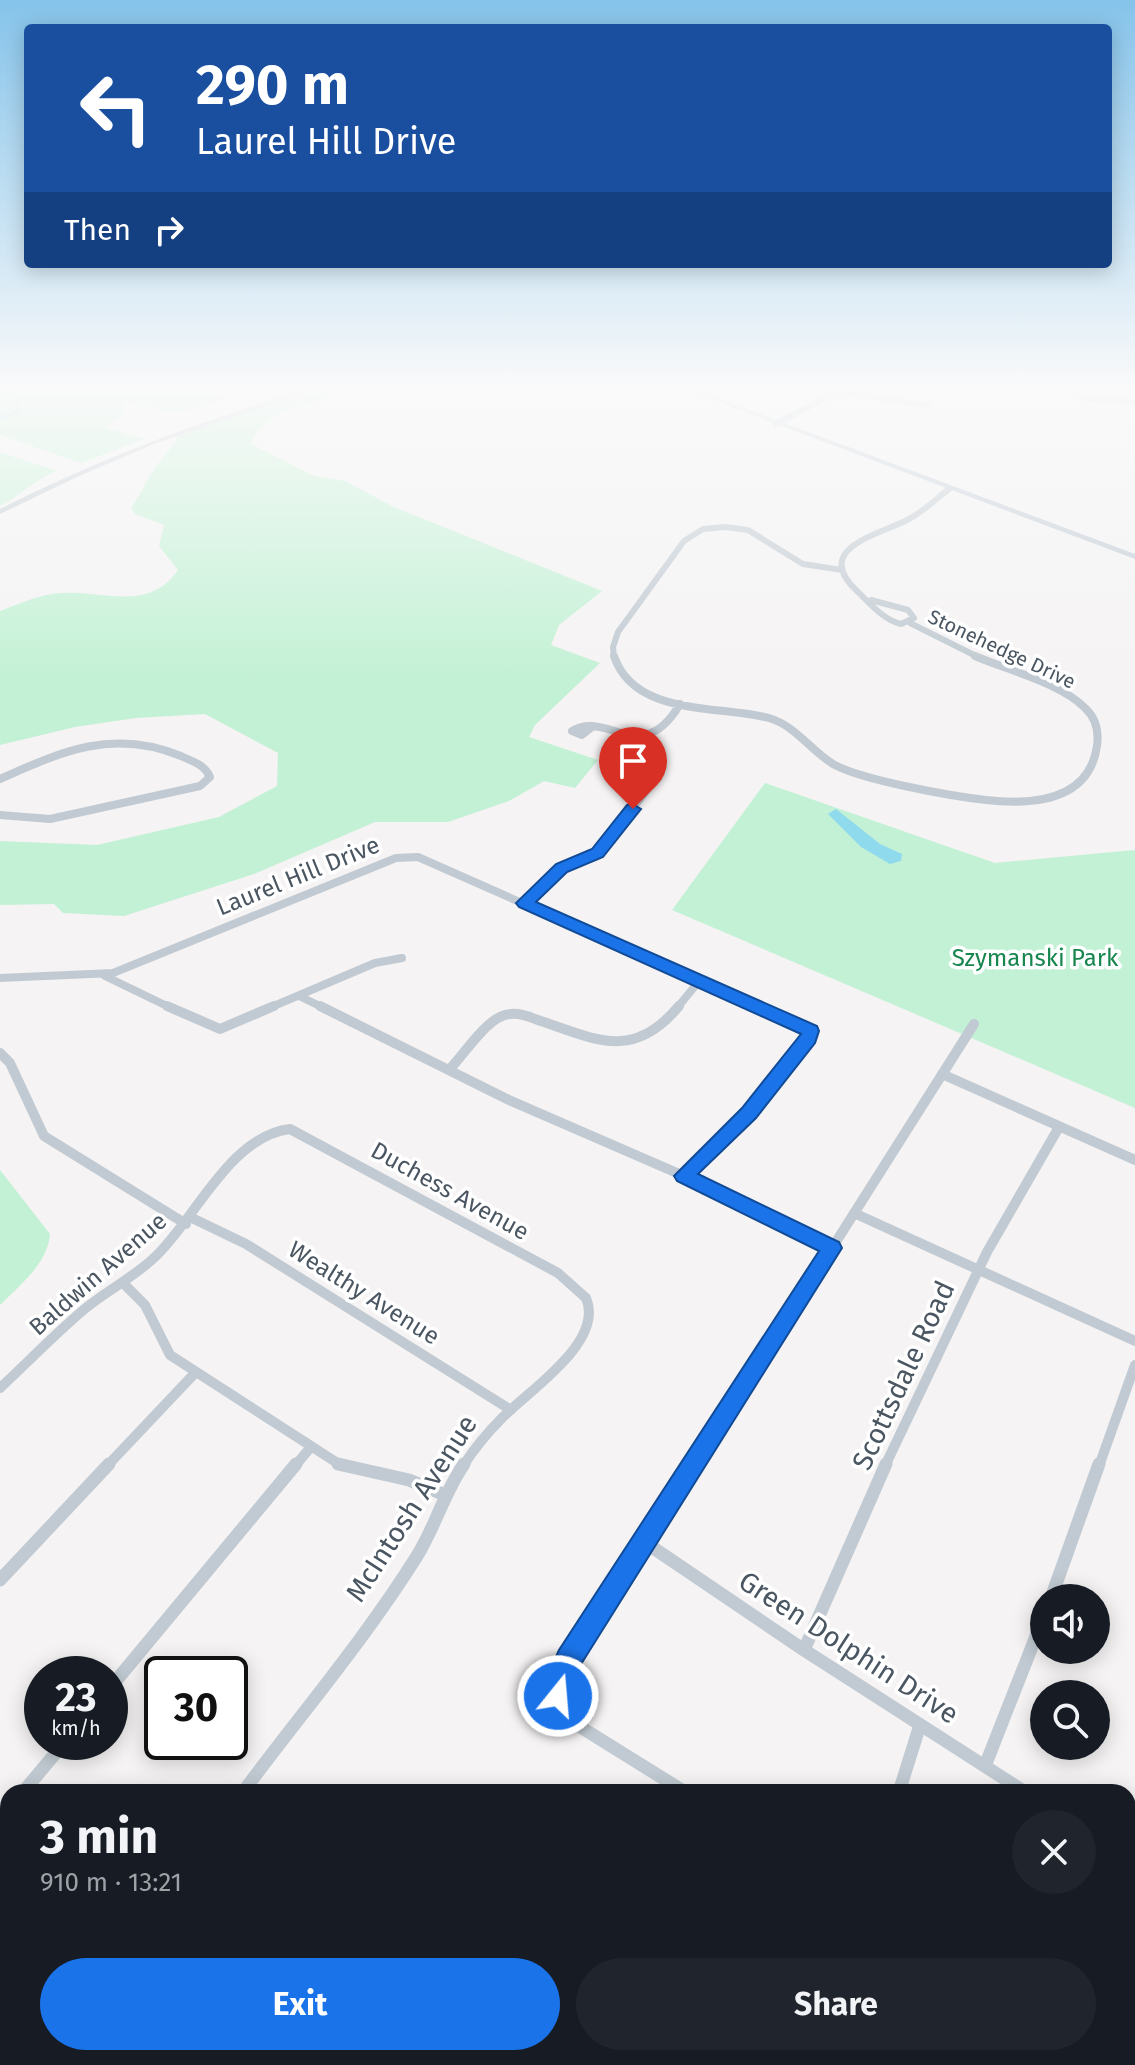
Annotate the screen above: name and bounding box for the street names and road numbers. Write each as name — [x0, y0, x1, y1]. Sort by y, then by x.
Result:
street label: Stonehedge Drive — [924, 604, 1080, 694]
street label: Laurel Hill Drive — [212, 831, 384, 921]
street label: Duchess Avenue — [366, 1136, 534, 1246]
street label: Baldwin Avenue — [24, 1207, 172, 1341]
street label: Wealthy Avenue — [283, 1235, 445, 1351]
street label: Scottsdale Road — [845, 1275, 962, 1475]
street label: McIntosh Avenue — [339, 1409, 484, 1608]
street label: Green Dolphin Drive — [733, 1564, 965, 1731]

